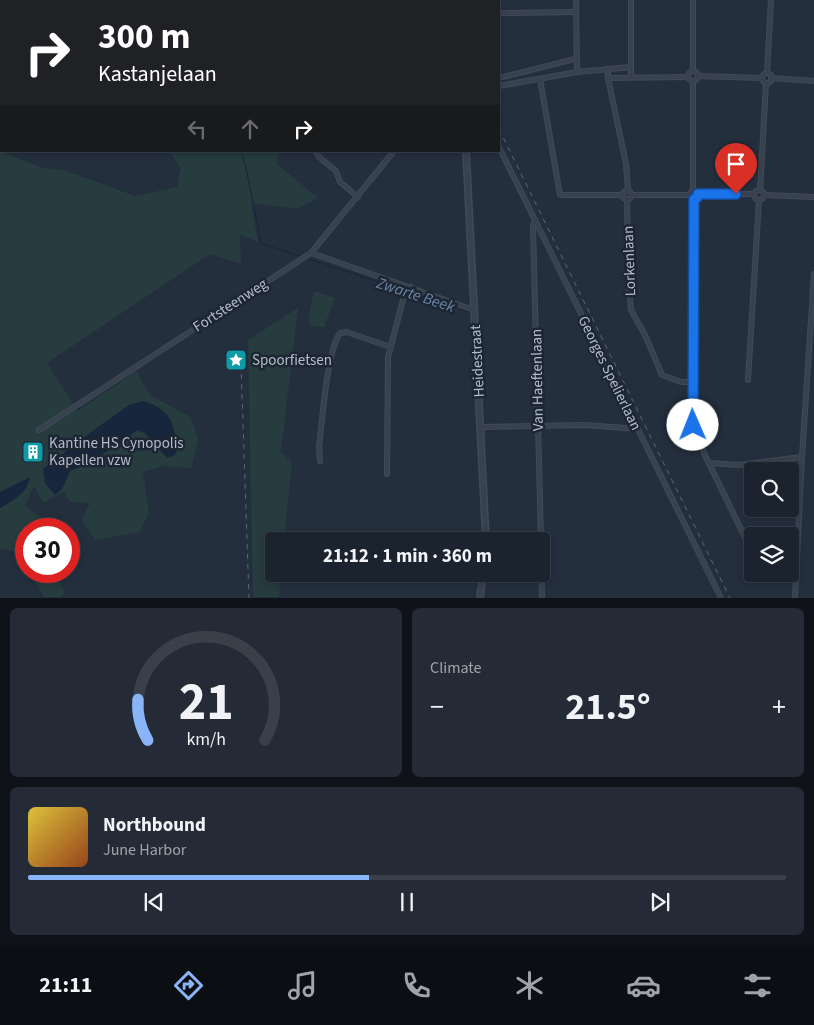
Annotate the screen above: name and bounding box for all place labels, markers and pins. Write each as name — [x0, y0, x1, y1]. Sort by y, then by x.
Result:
pin — [715, 143, 757, 194]
place icon: Spoorfietsen — [224, 348, 248, 372]
place label: Spoorfietsen — [252, 350, 332, 371]
place label: Kantine HS Cynopolis Kapellen vzw — [49, 433, 184, 471]
building icon: Kantine HS Cynopolis Kapellen vzw — [21, 440, 45, 464]

